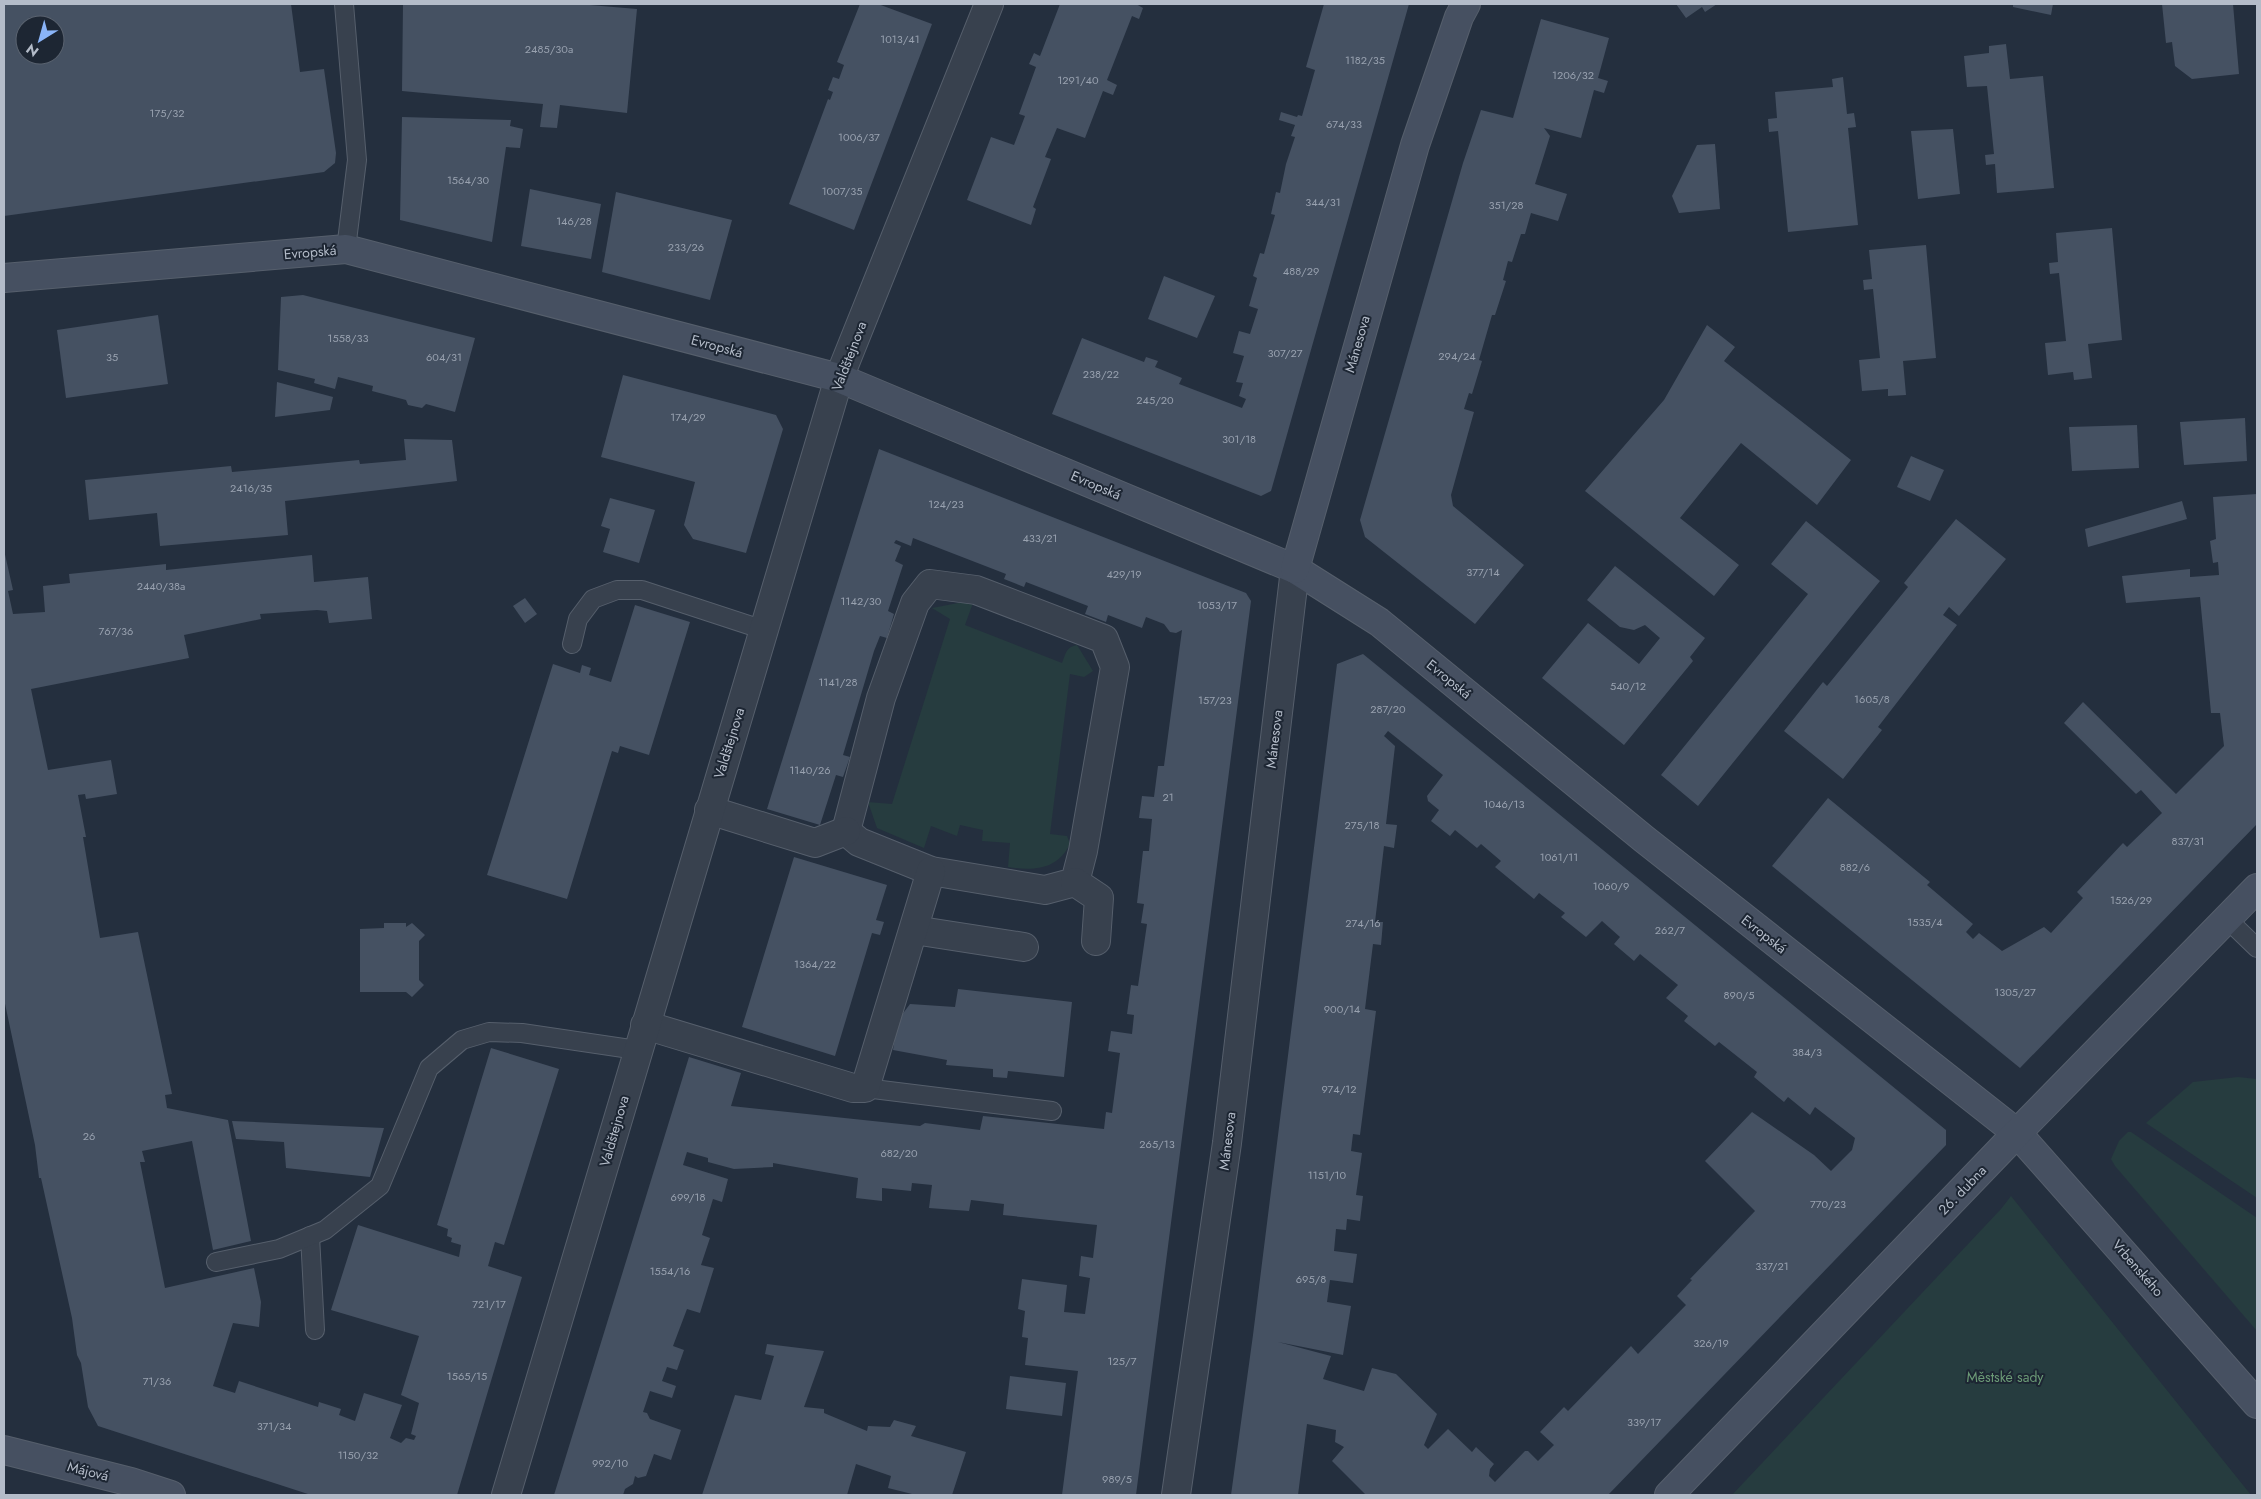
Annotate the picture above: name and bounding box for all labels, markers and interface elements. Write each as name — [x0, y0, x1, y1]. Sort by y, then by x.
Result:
north arrow — [15, 15, 65, 65]
house number: 1013/41 — [880, 31, 920, 47]
text: N — [22, 39, 43, 62]
house number: 2485/30a — [525, 41, 573, 57]
house number: 1182/35 — [1345, 52, 1385, 68]
house number: 1206/32 — [1552, 67, 1594, 83]
house number: 1291/40 — [1057, 72, 1099, 88]
house number: 175/32 — [150, 105, 184, 121]
house number: 674/33 — [1326, 116, 1362, 132]
house number: 1006/37 — [838, 129, 880, 145]
house number: 1564/30 — [447, 172, 489, 188]
house number: 1007/35 — [822, 183, 862, 199]
house number: 344/31 — [1305, 194, 1341, 210]
house number: 351/28 — [1488, 197, 1524, 213]
house number: 146/28 — [556, 213, 592, 229]
house number: 233/26 — [668, 239, 704, 255]
street label: Evropská — [283, 240, 337, 264]
house number: 488/29 — [1283, 263, 1319, 279]
street label: Mánesova — [1339, 313, 1375, 375]
street label: Valdštejnova — [827, 318, 871, 394]
house number: 1558/33 — [328, 330, 368, 346]
street label: Evropská — [689, 330, 745, 362]
house number: 307/27 — [1268, 345, 1303, 361]
house number: 294/24 — [1438, 348, 1476, 364]
house number: 35 — [106, 349, 118, 365]
house number: 604/31 — [426, 349, 462, 365]
house number: 238/22 — [1083, 366, 1119, 382]
house number: 245/20 — [1136, 392, 1174, 408]
house number: 174/29 — [670, 409, 706, 425]
house number: 301/18 — [1222, 431, 1256, 447]
street label: Evropská — [1068, 466, 1124, 504]
house number: 2416/35 — [230, 480, 272, 496]
house number: 124/23 — [928, 496, 964, 512]
house number: 433/21 — [1022, 530, 1058, 546]
house number: 377/14 — [1466, 564, 1500, 580]
house number: 429/19 — [1106, 566, 1142, 582]
house number: 2440/38a — [137, 578, 185, 594]
house number: 1142/30 — [841, 593, 882, 609]
house number: 1053/17 — [1197, 597, 1237, 613]
house number: 767/36 — [99, 623, 133, 639]
street label: Evropská — [1422, 655, 1476, 703]
house number: 1141/28 — [818, 674, 858, 690]
house number: 540/12 — [1610, 678, 1646, 694]
house number: 1605/8 — [1854, 691, 1890, 707]
house number: 157/23 — [1198, 692, 1232, 708]
house number: 287/20 — [1370, 701, 1406, 717]
street label: Valdštejnova — [709, 705, 749, 781]
street label: Mánesova — [1260, 709, 1288, 769]
house number: 1140/26 — [789, 762, 831, 778]
house number: 21 — [1162, 789, 1174, 805]
house number: 1046/13 — [1484, 796, 1524, 812]
house number: 275/18 — [1345, 817, 1379, 833]
house number: 837/31 — [2171, 833, 2205, 849]
house number: 1061/11 — [1540, 849, 1578, 865]
house number: 882/6 — [1840, 859, 1870, 875]
house number: 1060/9 — [1593, 878, 1629, 894]
house number: 1526/29 — [2110, 892, 2152, 908]
street label: Evropská — [1737, 910, 1791, 958]
house number: 1535/4 — [1907, 914, 1943, 930]
house number: 274/16 — [1345, 915, 1381, 931]
house number: 262/7 — [1655, 922, 1685, 938]
house number: 1364/22 — [794, 956, 836, 972]
house number: 1305/27 — [1994, 984, 2036, 1000]
house number: 890/5 — [1724, 987, 1754, 1003]
house number: 900/14 — [1324, 1001, 1361, 1017]
house number: 384/3 — [1792, 1044, 1822, 1060]
house number: 974/12 — [1321, 1081, 1357, 1097]
street label: Valdštejnova — [594, 1093, 634, 1169]
street label: Mánesova — [1213, 1111, 1241, 1171]
house number: 26 — [83, 1128, 95, 1144]
house number: 265/13 — [1139, 1136, 1175, 1152]
house number: 682/20 — [880, 1145, 918, 1161]
street label: 26. dubna — [1933, 1161, 1991, 1219]
house number: 1151/10 — [1308, 1167, 1347, 1183]
house number: 699/18 — [671, 1189, 705, 1205]
house number: 770/23 — [1810, 1196, 1846, 1212]
street label: Vrbenského — [2108, 1235, 2169, 1301]
house number: 337/21 — [1755, 1258, 1789, 1274]
house number: 1554/16 — [650, 1263, 690, 1279]
house number: 695/8 — [1296, 1271, 1326, 1287]
house number: 721/17 — [472, 1296, 506, 1312]
house number: 326/19 — [1693, 1335, 1729, 1351]
house number: 125/7 — [1108, 1353, 1137, 1369]
park label: Městské sady — [1966, 1367, 2044, 1387]
house number: 1565/15 — [447, 1368, 487, 1384]
house number: 71/36 — [143, 1373, 171, 1389]
house number: 339/17 — [1627, 1414, 1661, 1430]
house number: 371/34 — [257, 1418, 292, 1434]
house number: 1150/32 — [338, 1447, 378, 1463]
house number: 992/10 — [592, 1455, 628, 1471]
street label: Májová — [65, 1456, 111, 1486]
house number: 989/5 — [1102, 1471, 1132, 1487]

